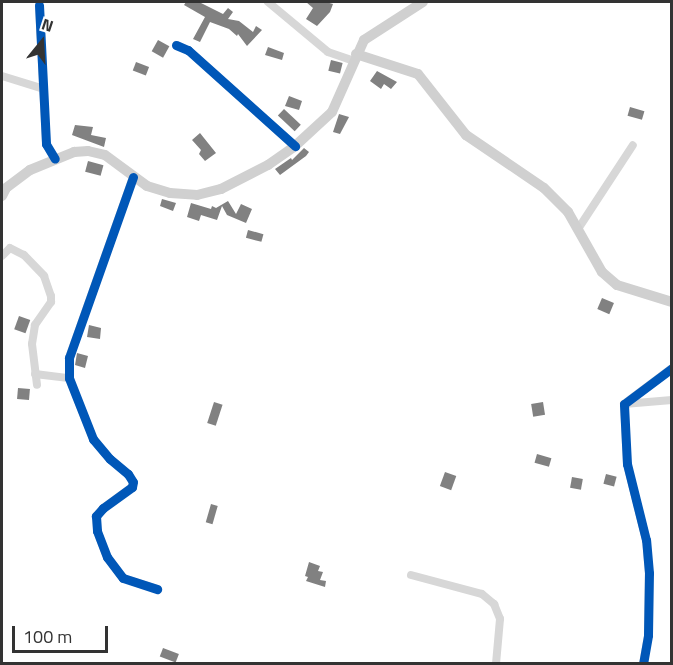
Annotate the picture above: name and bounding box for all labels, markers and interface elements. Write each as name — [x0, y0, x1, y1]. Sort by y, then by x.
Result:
north arrow — [12, 12, 72, 72]
text: N — [39, 12, 57, 38]
scale bar — [15, 614, 111, 652]
text: 100 m — [23, 623, 72, 650]

